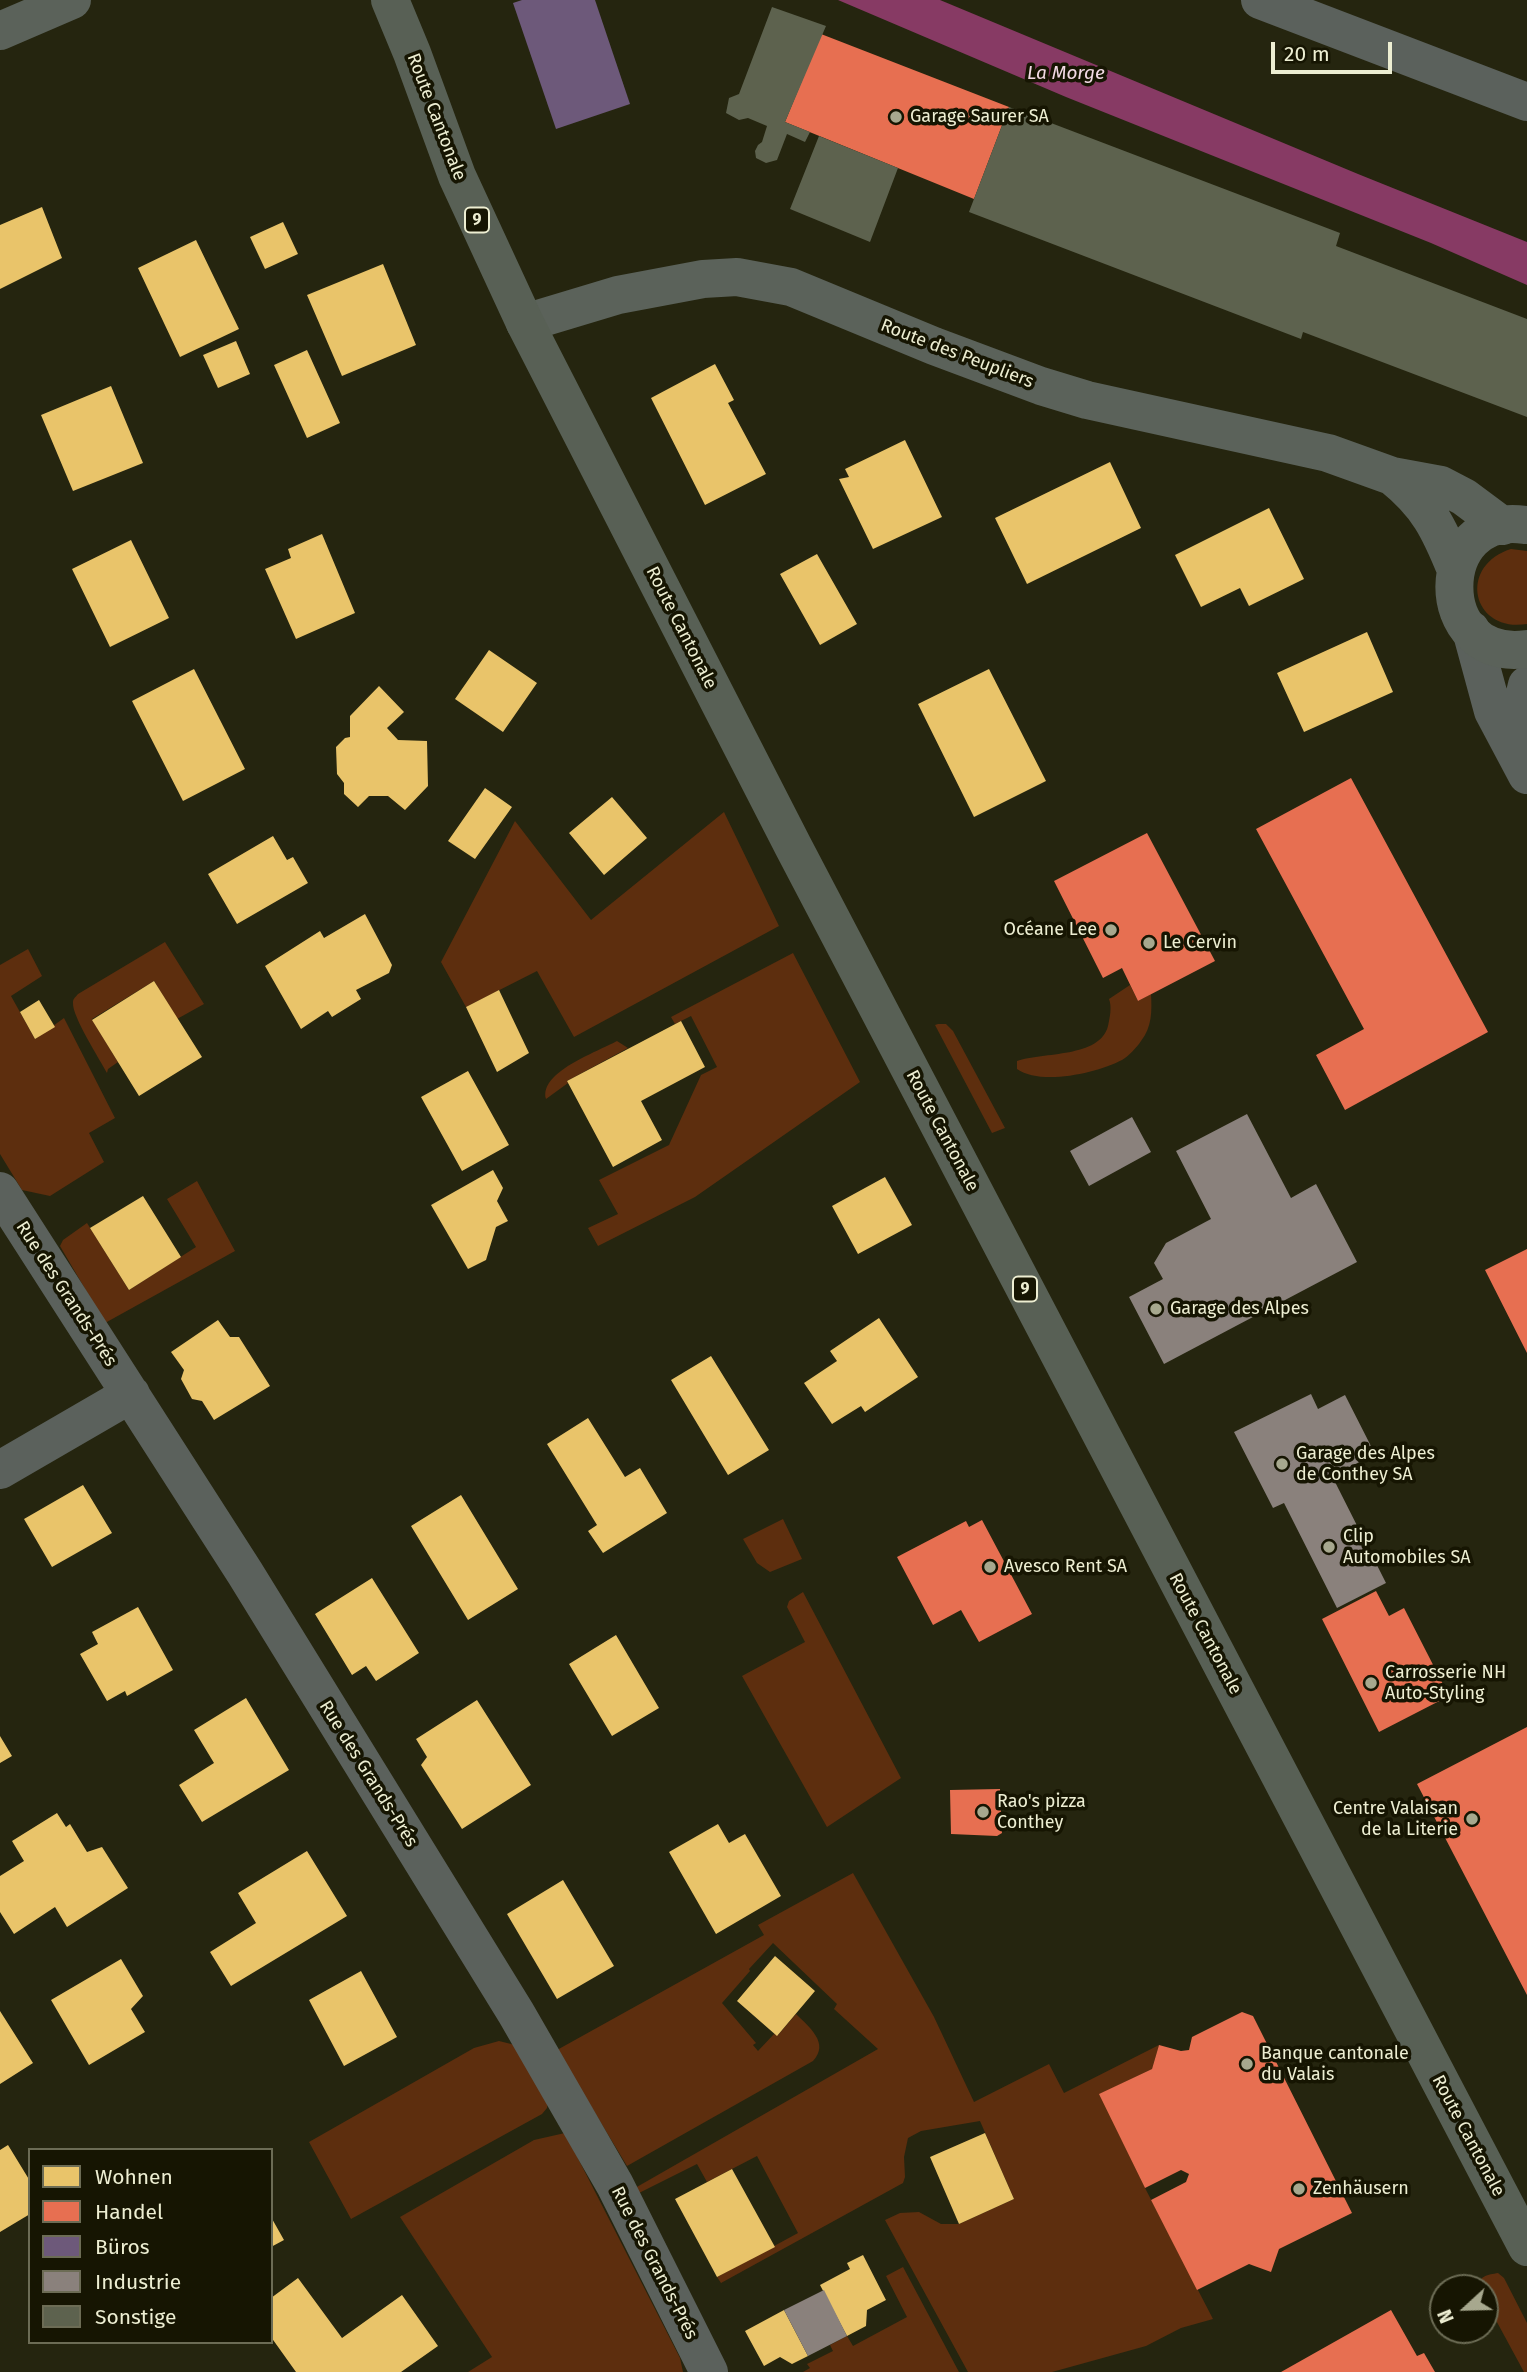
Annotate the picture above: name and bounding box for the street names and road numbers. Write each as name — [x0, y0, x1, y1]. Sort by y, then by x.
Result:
street label: Route Cantonale — [402, 50, 470, 184]
road number: 9 — [465, 208, 489, 232]
street label: Route des Peupliers — [877, 315, 1037, 393]
street label: Route Cantonale — [641, 563, 721, 693]
street label: Route Cantonale — [901, 1067, 983, 1195]
street label: Rue des Grands-Prés — [11, 1217, 121, 1371]
road number: 9 — [1013, 1276, 1037, 1302]
street label: Route Cantonale — [1164, 1570, 1246, 1698]
street label: Rue des Grands-Prés — [314, 1697, 422, 1851]
street label: Route Cantonale — [1427, 2072, 1509, 2200]
street label: Rue des Grands-Prés — [606, 2183, 702, 2343]

